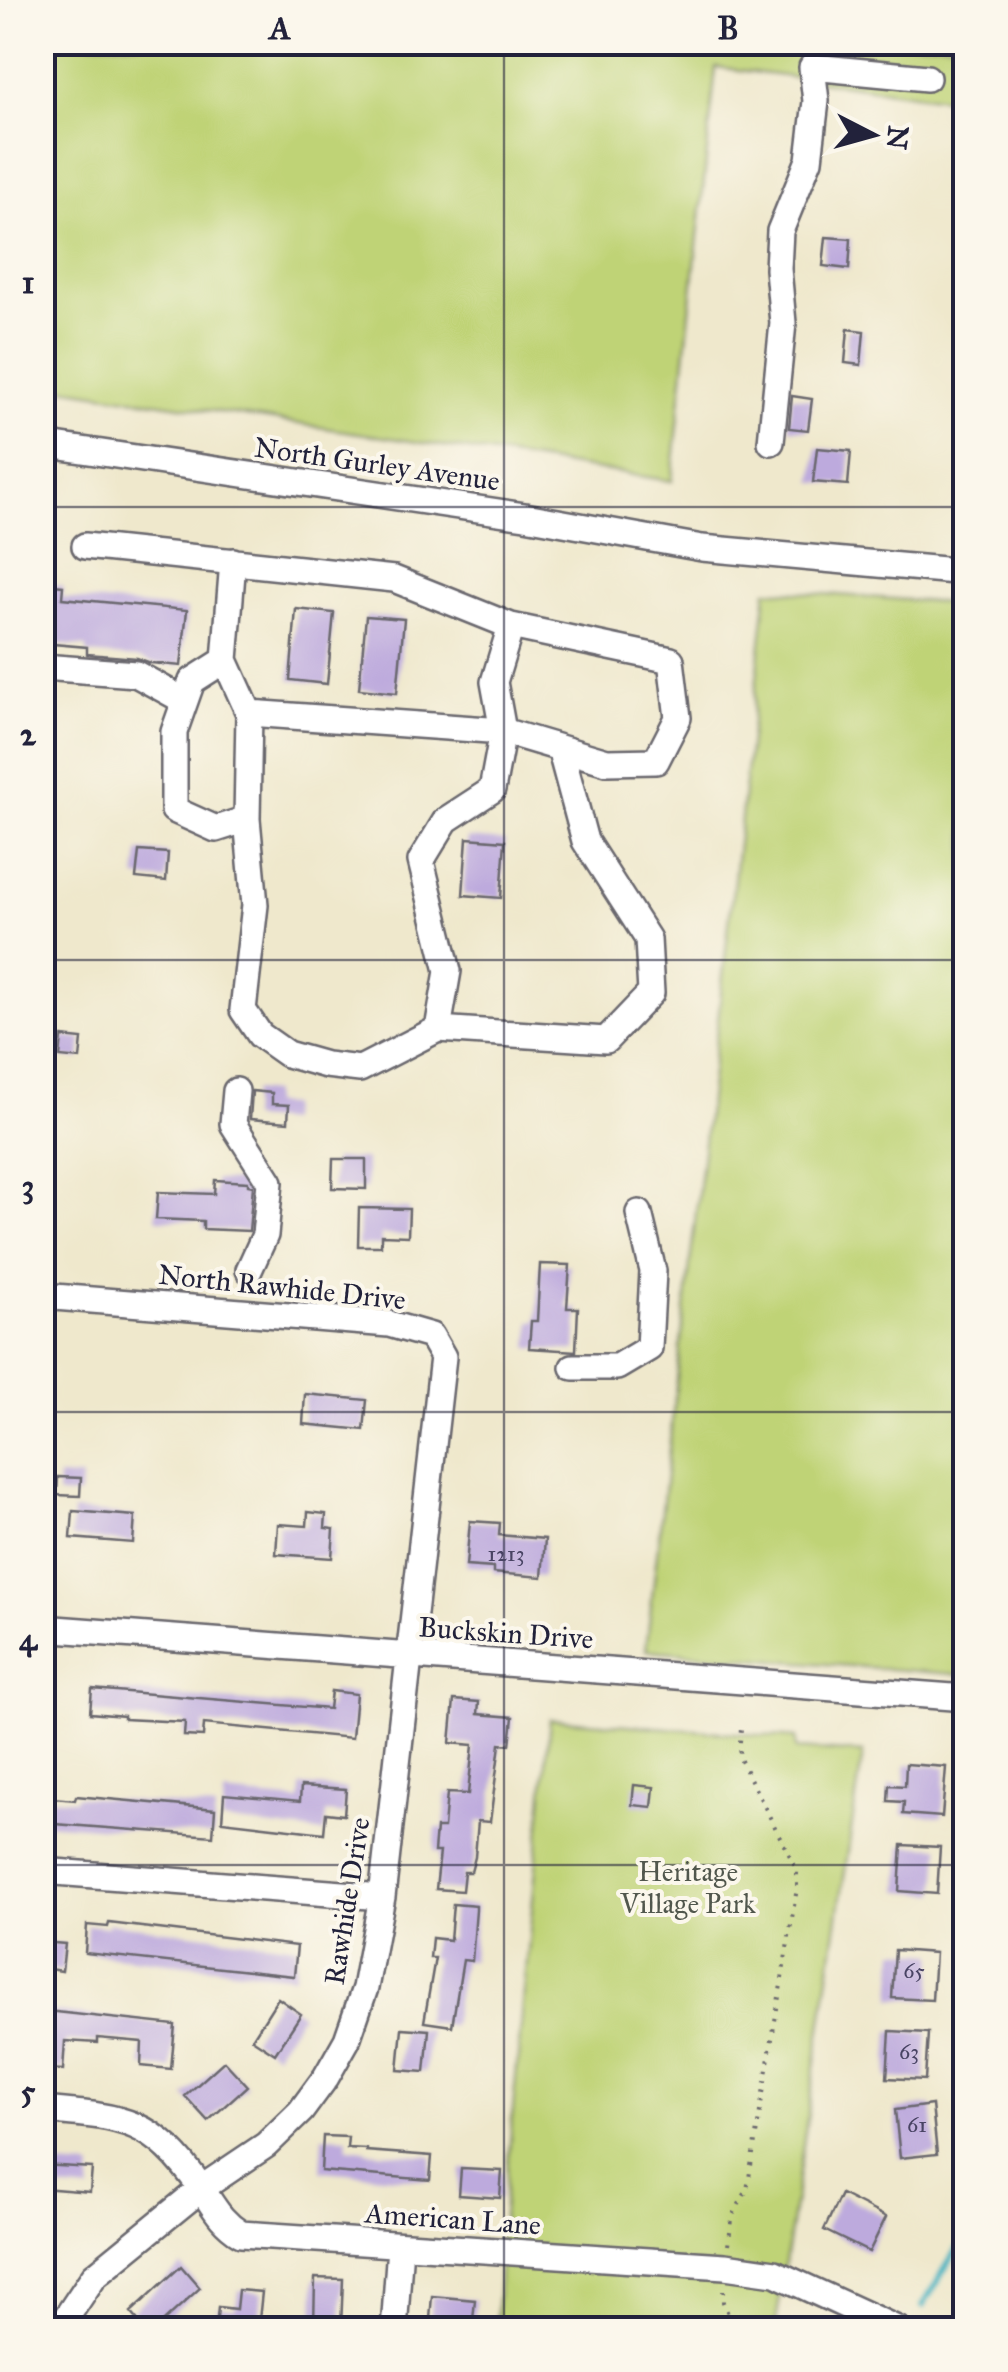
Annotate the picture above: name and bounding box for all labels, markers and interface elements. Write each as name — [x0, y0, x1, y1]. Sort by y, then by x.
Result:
text: A — [267, 9, 291, 48]
text: B — [717, 9, 739, 48]
north arrow — [823, 85, 923, 185]
text: N — [879, 124, 916, 151]
text: 1 — [22, 263, 35, 302]
street label: North Gurley Avenue — [252, 429, 502, 499]
text: 2 — [20, 715, 37, 754]
text: 3 — [22, 1167, 34, 1206]
street label: North Rawhide Drive — [157, 1257, 407, 1317]
house number: 1213 — [487, 1540, 525, 1567]
street label: Buckskin Drive — [417, 1609, 595, 1657]
text: 4 — [19, 1620, 38, 1659]
street label: Rawhide Drive — [316, 1815, 378, 1987]
park label: Heritage Village Park — [619, 1854, 756, 1921]
house number: 65 — [903, 1957, 925, 1984]
house number: 63 — [899, 2038, 919, 2065]
text: 5 — [21, 2072, 36, 2111]
house number: 61 — [907, 2111, 927, 2138]
street label: American Lane — [363, 2195, 542, 2243]

